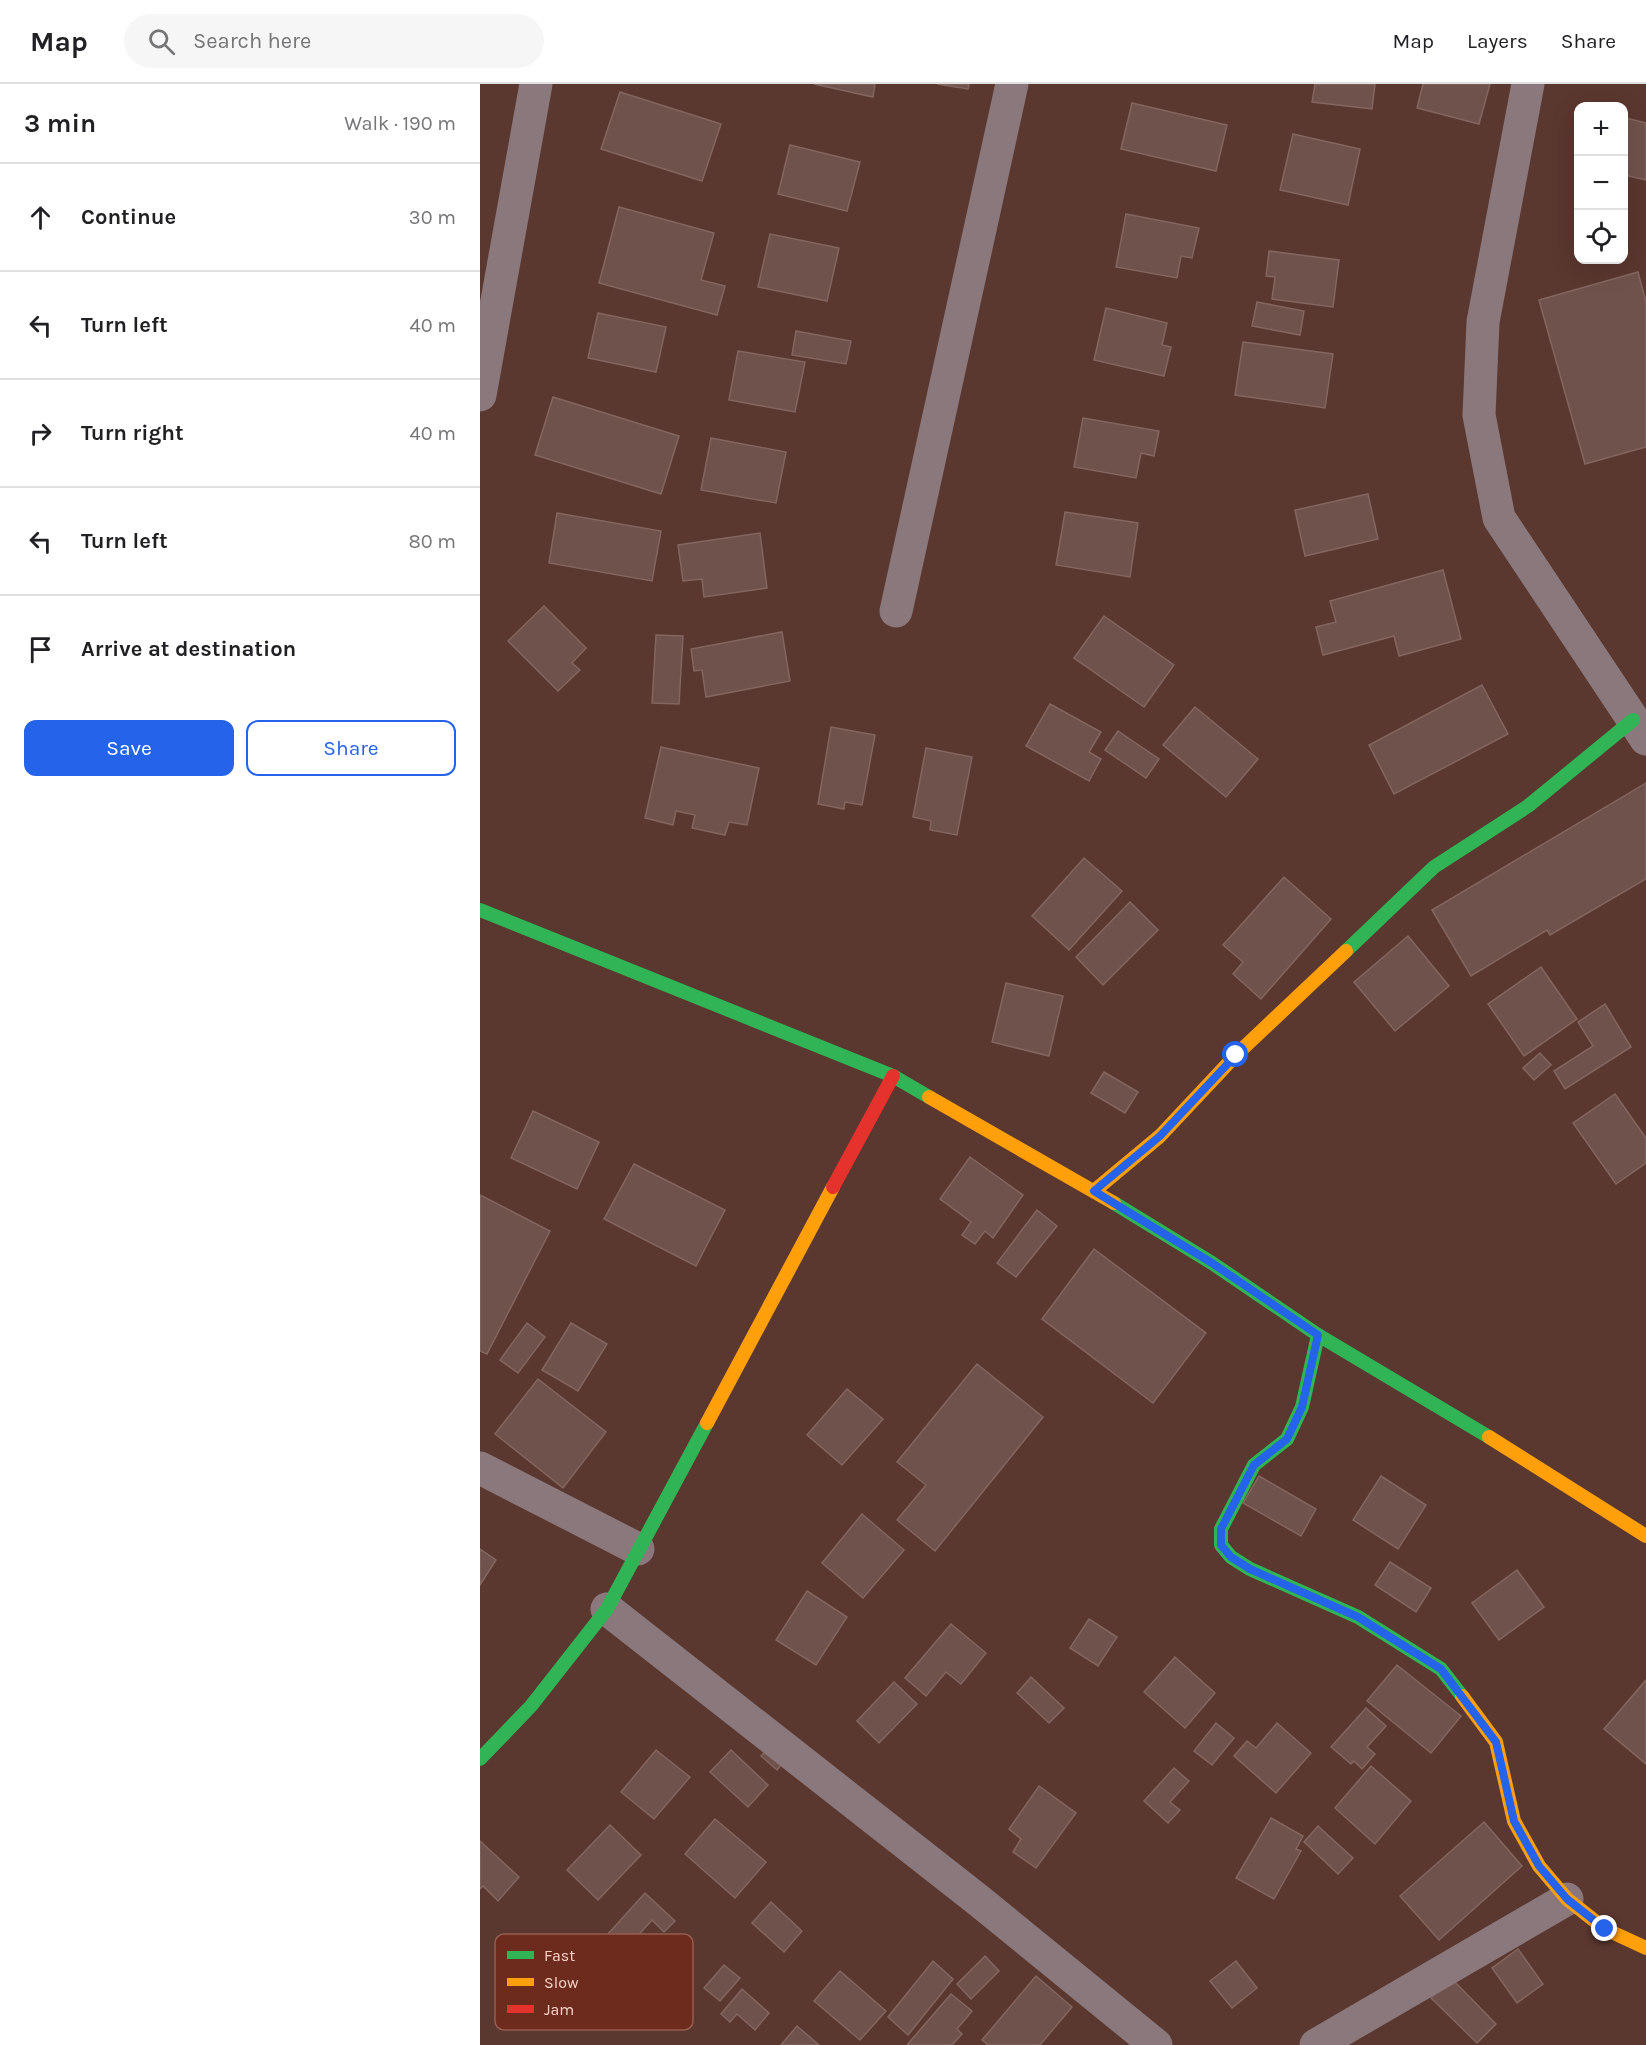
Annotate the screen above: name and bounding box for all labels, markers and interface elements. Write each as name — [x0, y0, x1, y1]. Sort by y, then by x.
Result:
search box — [124, 14, 544, 68]
text: Map — [30, 25, 88, 58]
icon: search — [145, 25, 178, 58]
text: Search here — [193, 28, 311, 54]
text: Map — [1392, 29, 1434, 53]
text: Layers — [1467, 29, 1528, 53]
text: Share — [1561, 29, 1616, 53]
map controls — [1574, 102, 1628, 264]
button: + — [1574, 102, 1628, 156]
text: 3 min — [24, 108, 96, 139]
text: Walk · 190 m — [344, 112, 456, 135]
button: − — [1574, 156, 1628, 210]
icon: ahead — [24, 201, 57, 234]
text: Continue — [81, 204, 176, 230]
text: 30 m — [409, 206, 456, 229]
button: locate — [1574, 210, 1628, 264]
icon: left — [24, 309, 57, 342]
text: Turn left — [81, 312, 168, 338]
text: 40 m — [410, 314, 456, 337]
icon: right — [24, 417, 57, 450]
text: Turn right — [81, 420, 184, 446]
text: 40 m — [410, 422, 456, 445]
icon: left — [24, 525, 57, 558]
text: Turn left — [81, 528, 168, 554]
text: 80 m — [408, 530, 456, 553]
icon: arrive — [24, 633, 57, 666]
text: Arrive at destination — [81, 636, 296, 662]
button: Save — [24, 720, 234, 776]
button: Share — [246, 720, 456, 776]
route start — [1222, 1041, 1248, 1067]
route end — [1591, 1915, 1617, 1941]
legend — [495, 1934, 693, 2030]
text: Fast — [544, 1946, 575, 1965]
text: Slow — [544, 1973, 579, 1992]
text: Jam — [544, 2000, 574, 2019]

